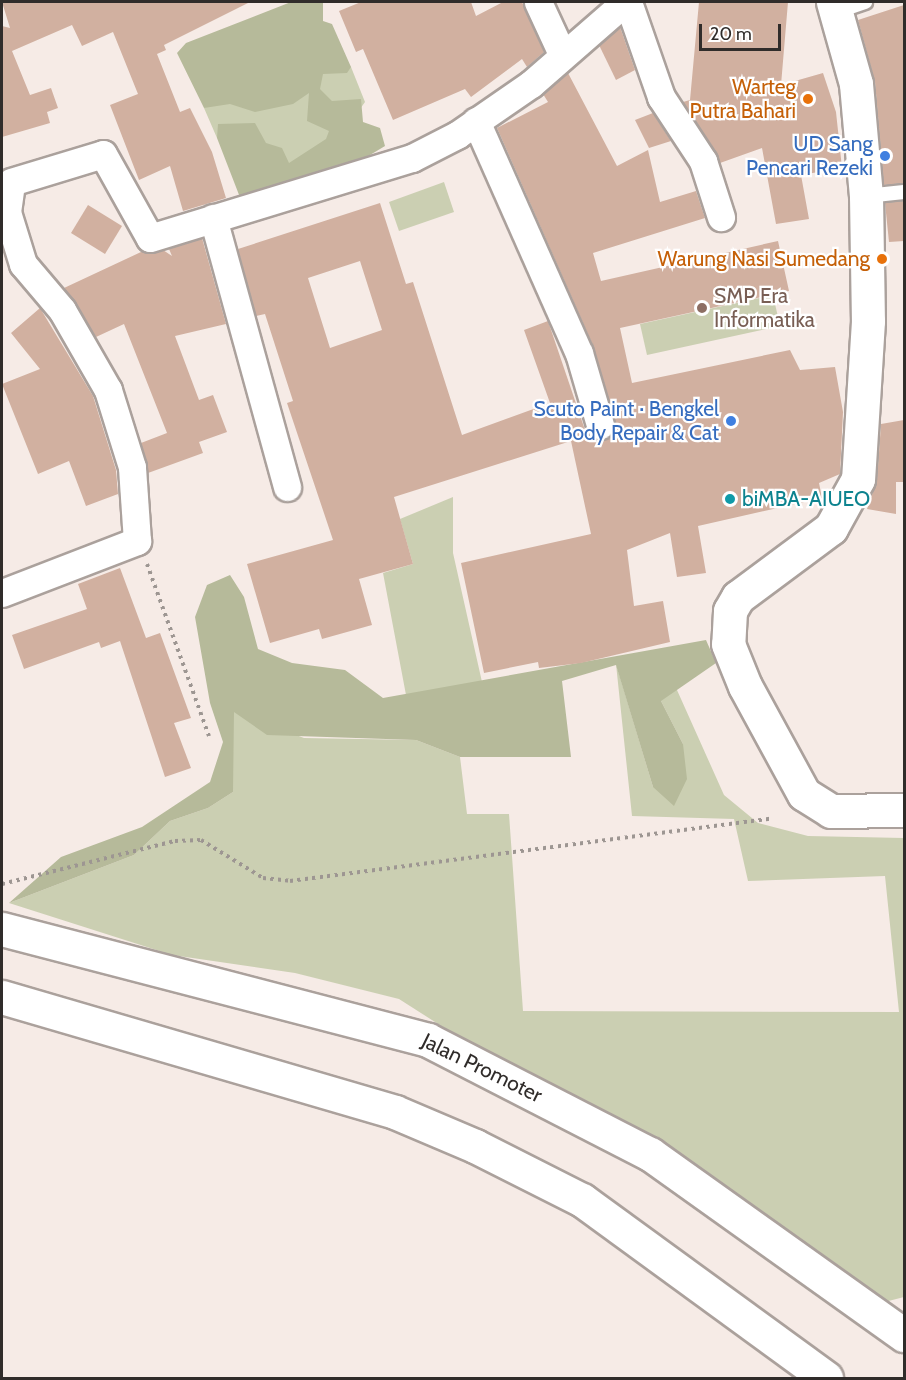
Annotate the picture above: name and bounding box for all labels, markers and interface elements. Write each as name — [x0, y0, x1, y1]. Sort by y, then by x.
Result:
scale bar — [702, 12, 784, 50]
text: 20 m — [710, 23, 752, 45]
place label: Warteg Putra Bahari — [690, 74, 796, 124]
marker: Warteg Putra Bahari — [801, 92, 815, 106]
place label: UD Sang Pencari Rezeki — [746, 131, 873, 181]
marker: UD Sang Pencari Rezeki — [878, 149, 892, 163]
place label: Warung Nasi Sumedang — [658, 246, 870, 272]
marker: Warung Nasi Sumedang — [875, 252, 889, 266]
place label: SMP Era Informatika — [714, 283, 815, 333]
marker: SMP Era Informatika — [695, 301, 709, 315]
place label: Scuto Paint · Bengkel Body Repair & Cat — [533, 396, 719, 446]
marker: Scuto Paint · Bengkel Body Repair & Cat — [724, 414, 738, 428]
place label: biMBA-AIUEO — [742, 486, 870, 512]
marker: biMBA-AIUEO — [723, 492, 737, 506]
street label: Jalan Promoter — [418, 1028, 546, 1108]

